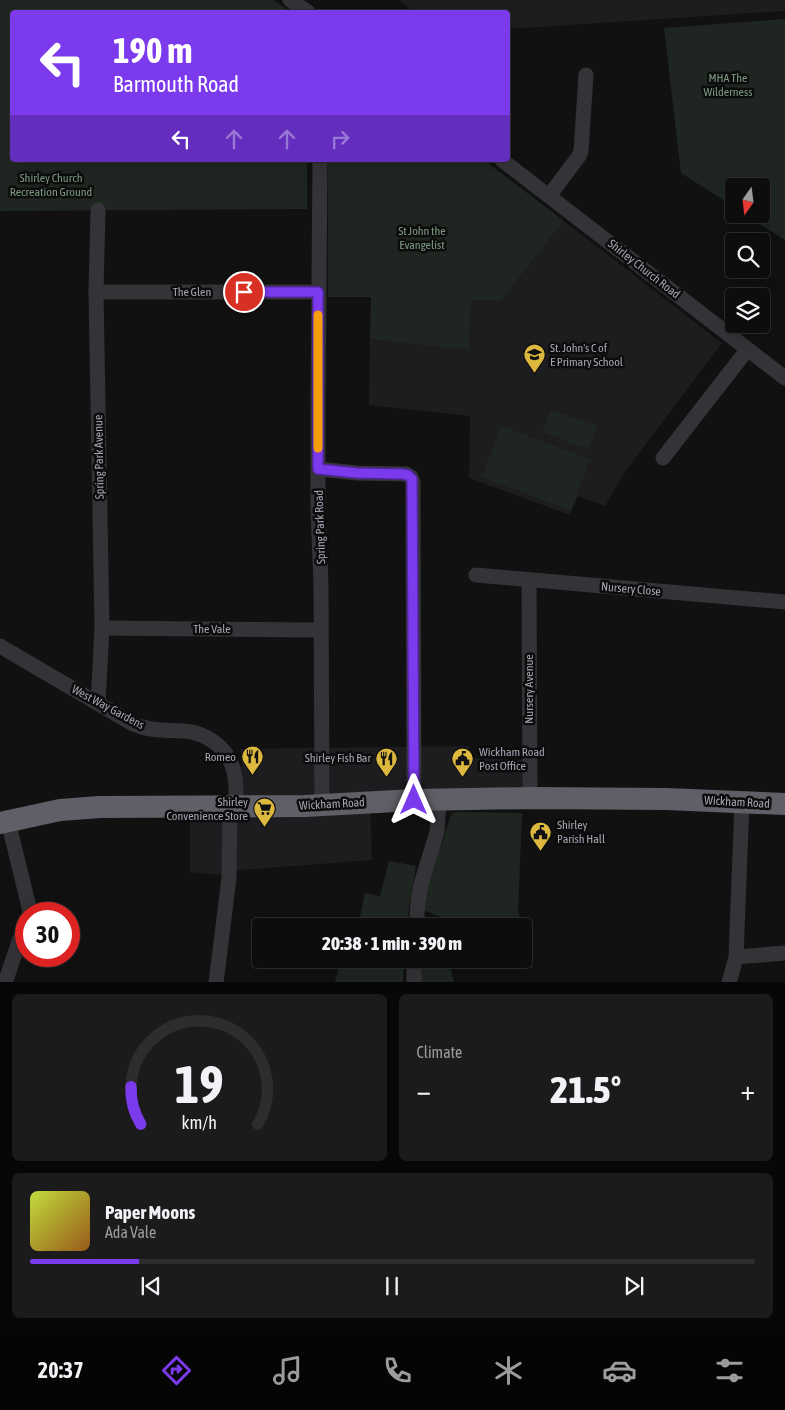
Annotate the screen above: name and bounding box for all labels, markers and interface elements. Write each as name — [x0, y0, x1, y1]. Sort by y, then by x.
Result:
icon: left — [30, 30, 95, 95]
text: 190 m — [113, 30, 192, 70]
text: Barmouth Road — [113, 71, 239, 97]
park label: MHA The Wilderness — [704, 71, 752, 99]
icon: left — [167, 125, 195, 153]
icon: ahead — [220, 125, 248, 153]
icon: ahead — [273, 125, 301, 153]
icon: right — [326, 125, 354, 153]
park label: Shirley Church Recreation Ground — [10, 171, 92, 199]
north arrow — [725, 178, 770, 222]
map controls — [725, 178, 770, 333]
park label: St John the Evangelist — [398, 224, 446, 252]
button: search — [725, 233, 770, 278]
street label: Shirley Church Road — [605, 237, 683, 301]
pin — [223, 271, 265, 313]
icon: arrive — [230, 278, 258, 306]
street label: The Glen — [173, 285, 211, 299]
button: layers — [725, 288, 770, 333]
place label: St. John's C of E Primary School — [550, 341, 624, 369]
school or university icon: St. John's C of E Primary School — [522, 343, 546, 374]
street label: Spring Park Avenue — [91, 415, 107, 499]
street label: Spring Park Road — [312, 490, 328, 564]
street label: Nursery Close — [600, 579, 662, 599]
street label: The Vale — [193, 622, 231, 636]
street label: Nursery Avenue — [522, 654, 536, 724]
street label: West Way Gardens — [69, 682, 147, 732]
restaurant icon: Romeo — [240, 745, 264, 776]
place label: Wickham Road Post Office — [479, 745, 545, 773]
restaurant icon: Shirley Fish Bar — [375, 746, 399, 777]
public building icon: Wickham Road Post Office — [451, 747, 475, 778]
place label: Romeo — [205, 750, 236, 764]
place label: Shirley Fish Bar — [305, 751, 371, 765]
position arrow — [387, 773, 439, 825]
street label: Wickham Road — [704, 793, 770, 811]
place label: Shirley Convenience Store — [166, 795, 248, 823]
street label: Wickham Road — [299, 795, 365, 813]
supermarket icon: Shirley Convenience Store — [252, 797, 276, 828]
place label: Shirley Parish Hall — [557, 818, 606, 846]
public building icon: Shirley Parish Hall — [529, 820, 553, 851]
speed limit sign: 30 — [15, 902, 80, 967]
text: 20:38 · 1 min · 390 m — [322, 932, 462, 954]
text: Climate — [417, 1043, 462, 1061]
text: 19 — [175, 1054, 224, 1114]
text: 21.5° — [550, 1068, 621, 1111]
text: − — [417, 1074, 431, 1106]
text: + — [740, 1074, 755, 1106]
text: km/h — [182, 1112, 217, 1133]
text: Paper Moons — [105, 1201, 195, 1223]
text: Ada Vale — [105, 1223, 156, 1241]
icon: previous — [137, 1272, 165, 1300]
icon: pause — [378, 1272, 406, 1300]
icon: next — [620, 1272, 648, 1300]
icon: directions — [159, 1353, 194, 1388]
icon: music — [270, 1353, 305, 1388]
icon: phone — [380, 1353, 415, 1388]
icon: climate — [491, 1353, 526, 1388]
icon: car — [602, 1353, 637, 1388]
icon: filters — [712, 1353, 747, 1388]
text: 20:37 — [38, 1357, 84, 1383]

